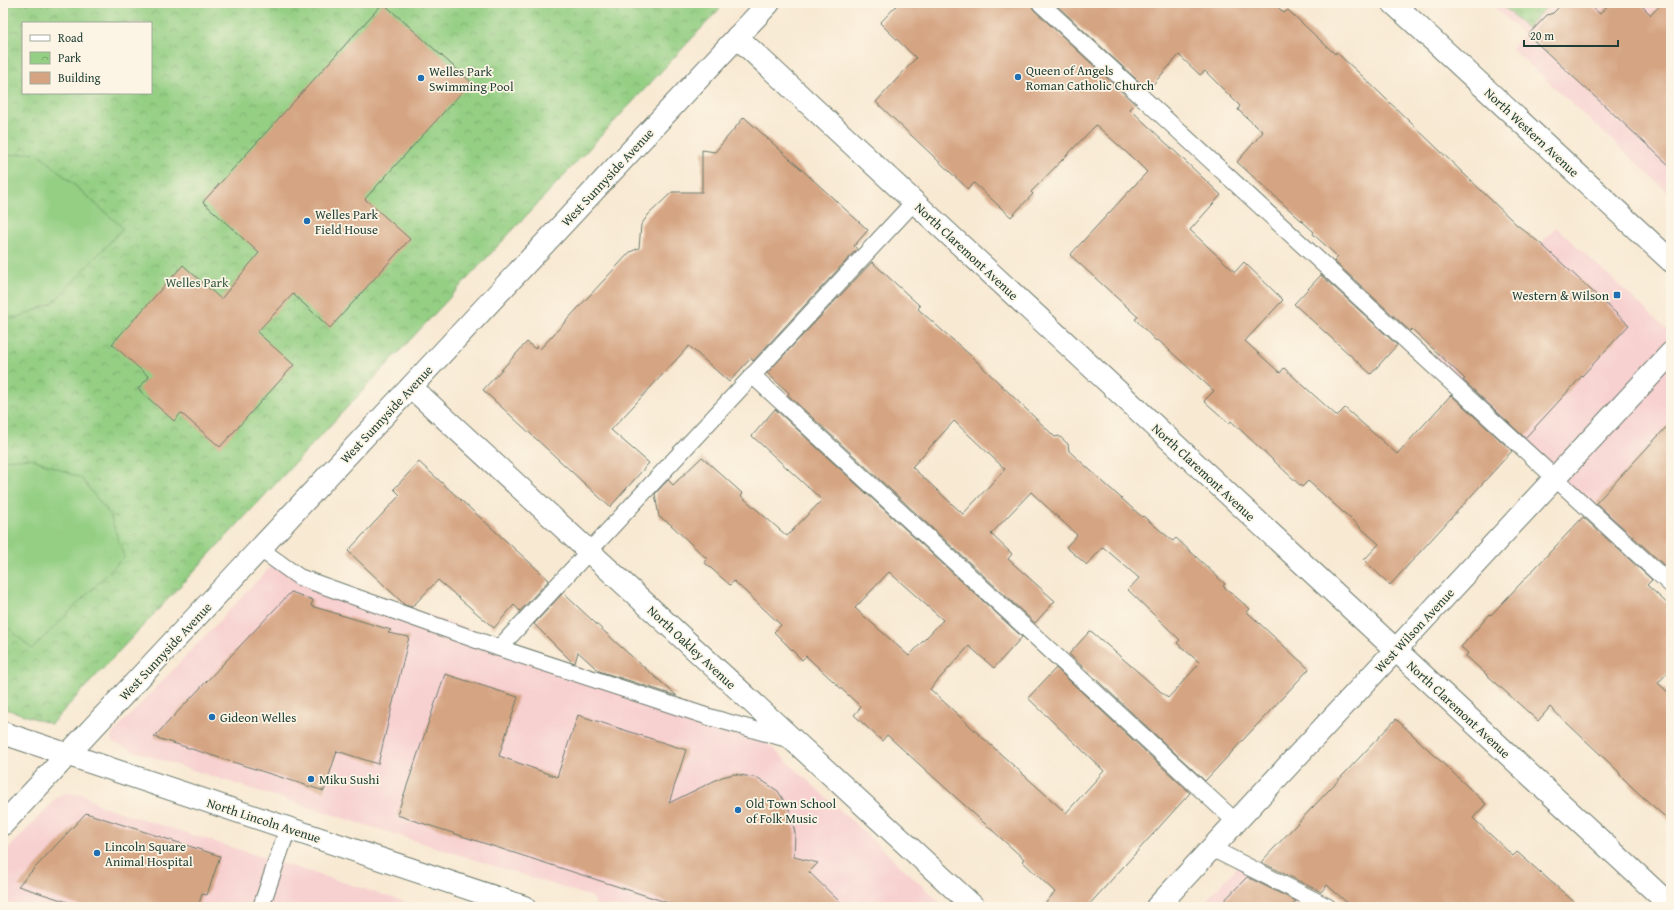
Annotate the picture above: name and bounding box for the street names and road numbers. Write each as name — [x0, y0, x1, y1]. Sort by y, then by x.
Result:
street label: North Western Avenue — [1480, 83, 1583, 181]
street label: West Sunnyside Avenue — [557, 124, 658, 231]
street label: North Claremont Avenue — [911, 198, 1023, 304]
street label: West Sunnyside Avenue — [336, 361, 437, 468]
street label: North Claremont Avenue — [1148, 419, 1260, 525]
street label: West Wilson Avenue — [1370, 584, 1459, 677]
street label: West Sunnyside Avenue — [115, 598, 216, 705]
street label: North Oakley Avenue — [643, 601, 740, 694]
street label: North Claremont Avenue — [1403, 656, 1515, 762]
street label: North Lincoln Avenue — [204, 793, 323, 848]

